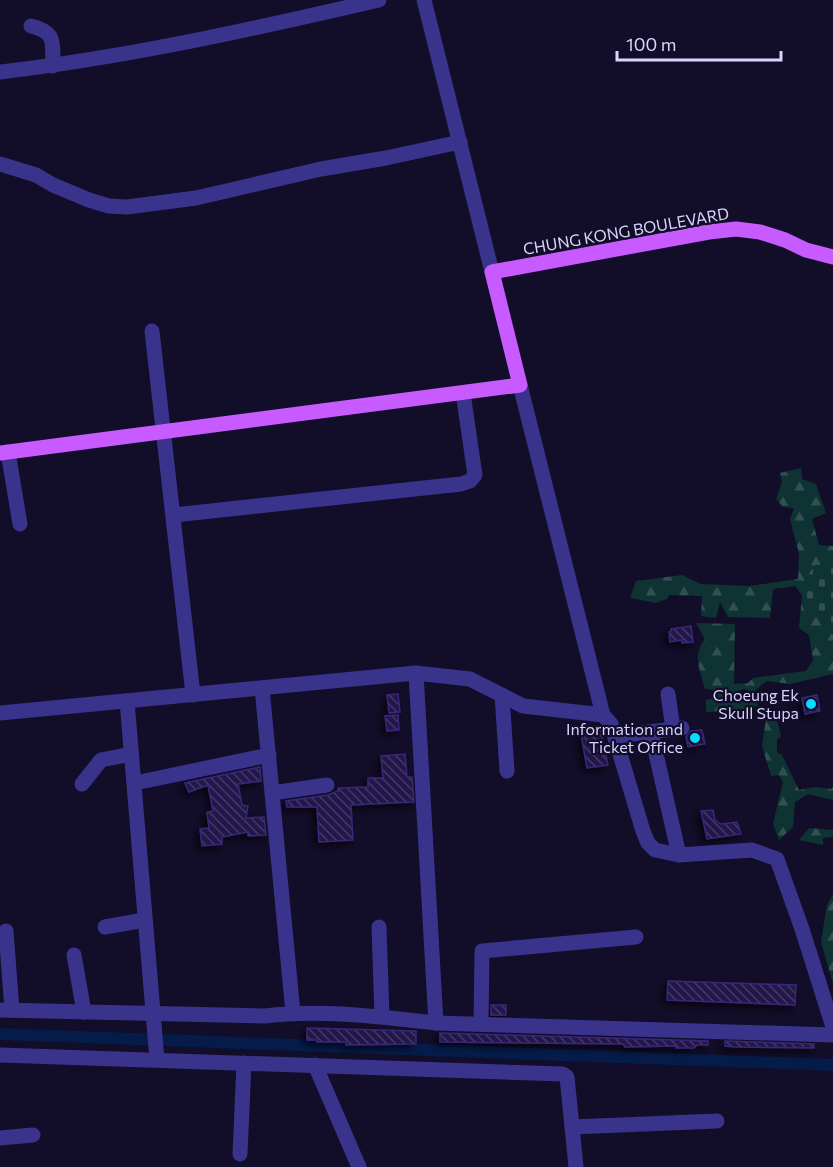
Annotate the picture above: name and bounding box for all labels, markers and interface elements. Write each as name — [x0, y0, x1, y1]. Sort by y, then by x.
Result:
scale bar — [617, 24, 780, 62]
text: 100 m — [626, 33, 676, 55]
street label: CHUNG KONG BOULEVARD — [521, 203, 730, 258]
place label: Choeung Ek Skull Stupa — [713, 685, 799, 722]
marker: Choeung Ek Skull Stupa — [804, 697, 818, 711]
place label: Information and Ticket Office — [566, 719, 683, 756]
marker: Information and Ticket Office — [688, 731, 702, 745]

